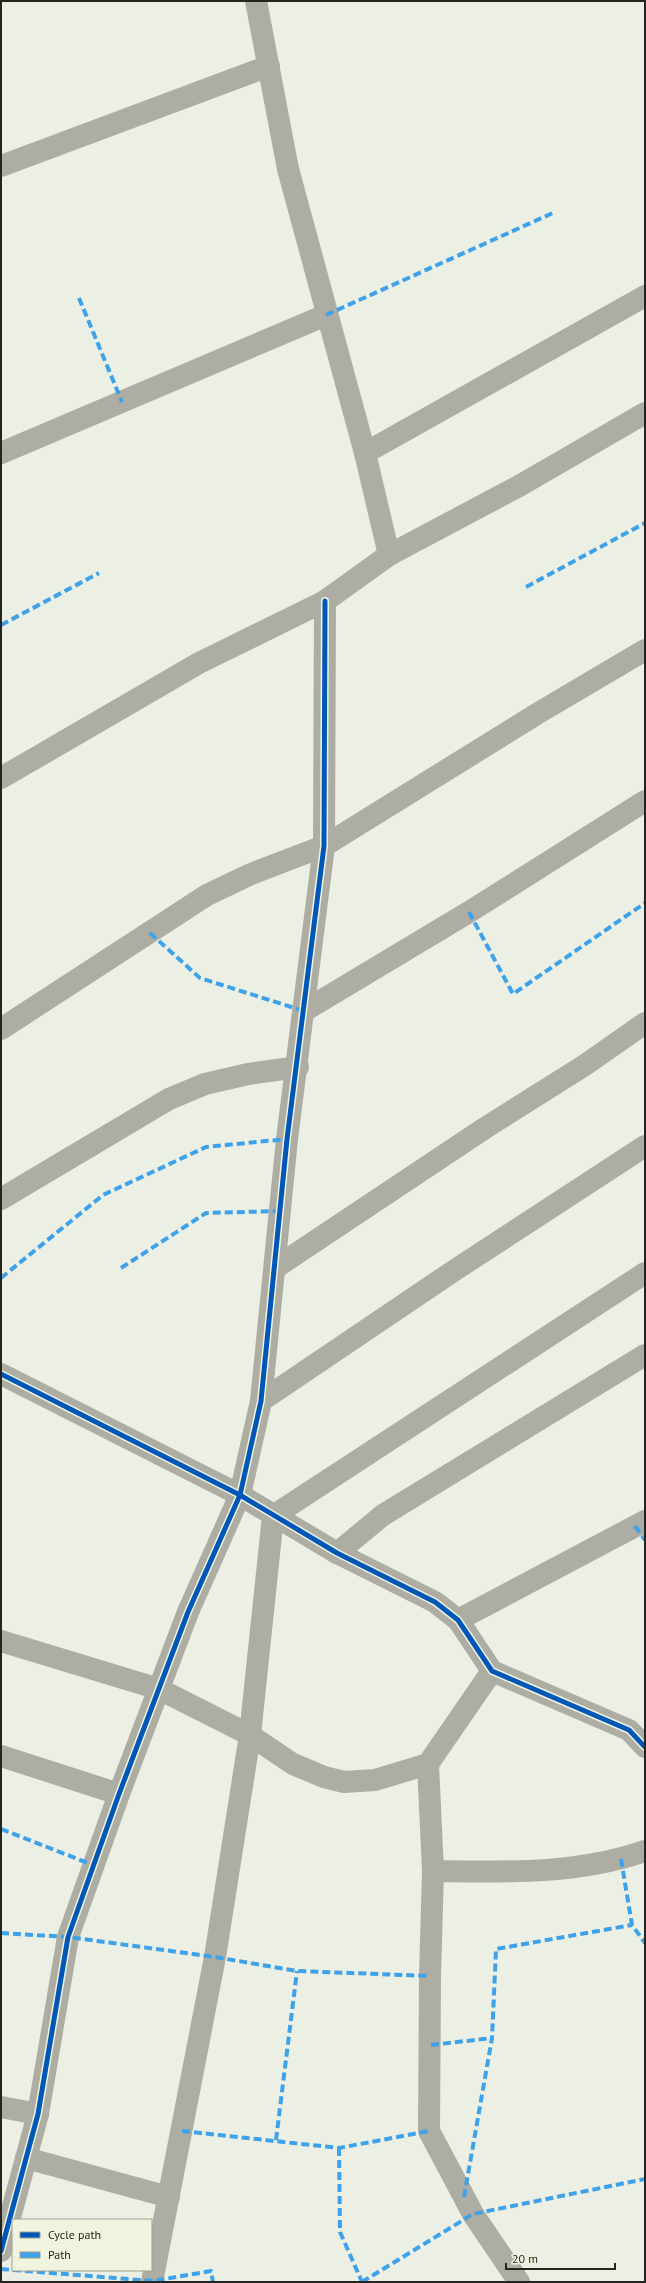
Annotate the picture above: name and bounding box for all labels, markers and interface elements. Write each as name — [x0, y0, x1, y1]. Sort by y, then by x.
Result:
legend — [12, 2219, 152, 2271]
text: Cycle path — [48, 2227, 101, 2242]
scale bar — [506, 2245, 615, 2271]
text: Path — [48, 2247, 71, 2262]
text: 20 m — [512, 2251, 538, 2266]

